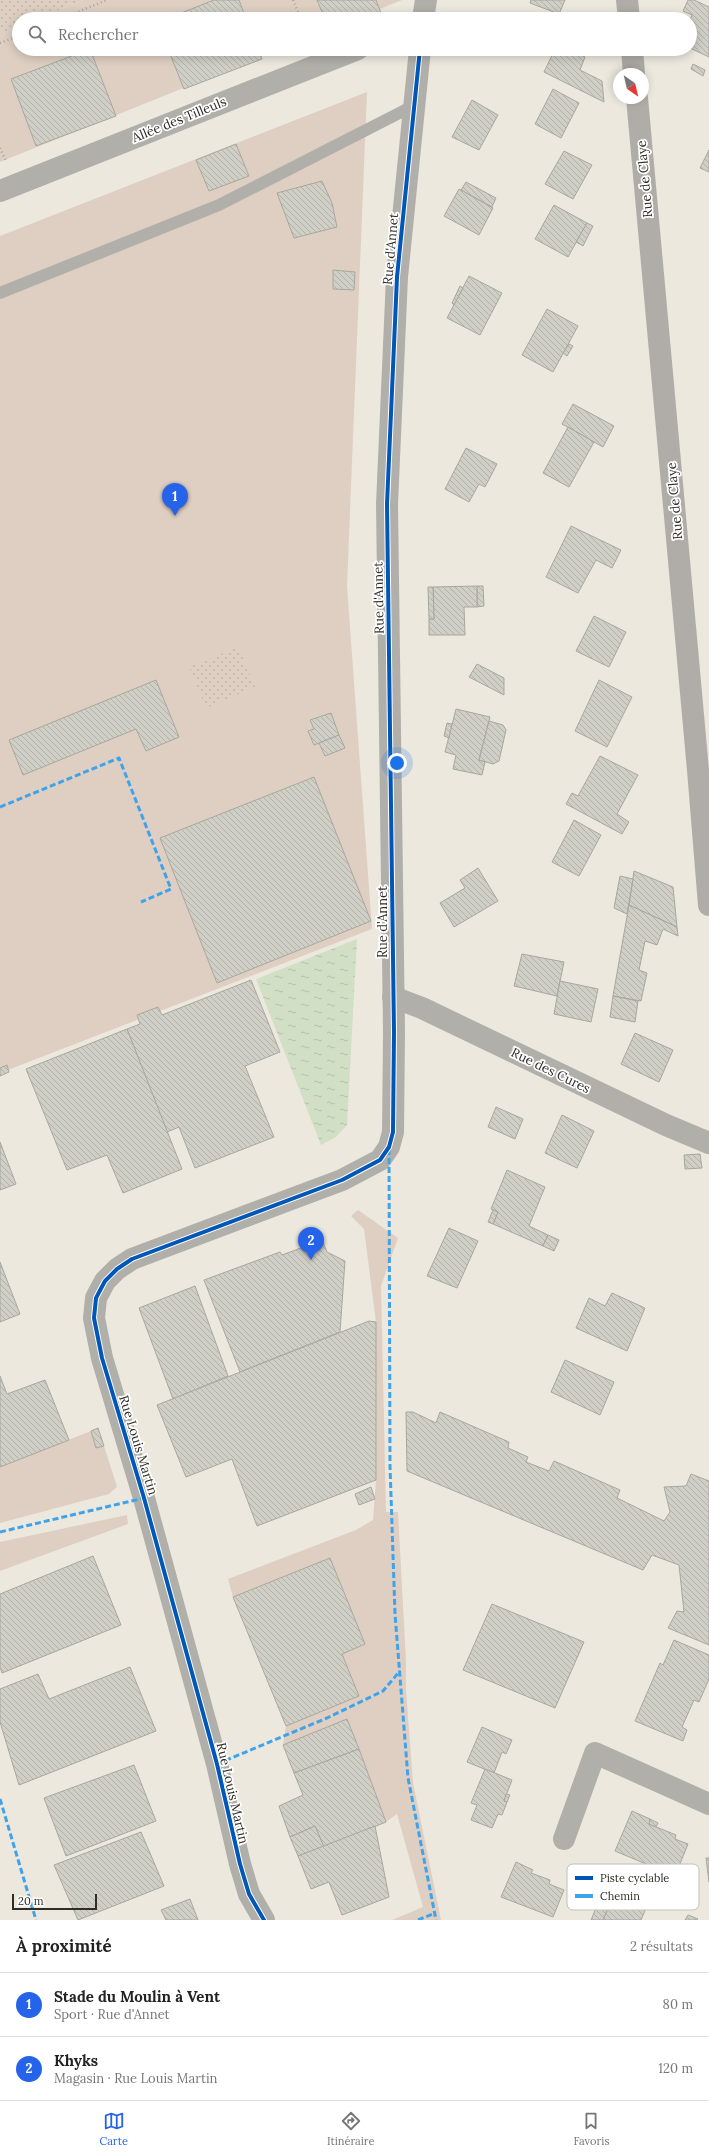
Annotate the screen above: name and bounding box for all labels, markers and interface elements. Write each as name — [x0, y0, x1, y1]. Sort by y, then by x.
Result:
search box — [12, 12, 697, 56]
icon: search — [26, 23, 48, 45]
text: Rechercher — [58, 25, 138, 44]
north arrow — [613, 68, 649, 104]
street label: Allée des Tilleuls — [129, 93, 229, 147]
street label: Rue de Claye — [633, 140, 656, 218]
street label: Rue d'Annet — [379, 212, 402, 286]
street label: Rue de Claye — [663, 462, 686, 540]
pin: 1 — [162, 483, 188, 516]
street label: Rue d'Annet — [369, 562, 388, 634]
your location — [387, 753, 407, 773]
street label: Rue d'Annet — [374, 886, 391, 958]
street label: Rue des Cures — [508, 1044, 593, 1097]
pin: 2 — [298, 1227, 324, 1260]
street label: Rue Louis Martin — [115, 1393, 162, 1497]
street label: Rue Louis Martin — [213, 1741, 252, 1845]
legend — [567, 1864, 699, 1910]
text: Piste cyclable — [600, 1871, 669, 1885]
text: Chemin — [600, 1889, 640, 1903]
scale bar — [12, 1892, 97, 1911]
text: 20 m — [18, 1894, 43, 1908]
text: À proximité — [16, 1935, 112, 1957]
text: 2 résultats — [630, 1938, 693, 1955]
text: Stade du Moulin à Vent — [54, 1987, 220, 2006]
text: 1 — [26, 1996, 32, 2013]
text: 80 m — [663, 1996, 693, 2013]
text: Sport · Rue d'Annet — [54, 2006, 170, 2023]
text: Khyks — [54, 2051, 98, 2070]
text: 2 — [26, 2060, 32, 2077]
text: 120 m — [658, 2060, 693, 2077]
text: Magasin · Rue Louis Martin — [54, 2070, 218, 2087]
tab: Carte — [99, 2110, 128, 2148]
tab: Itinéraire — [327, 2110, 375, 2148]
tab: Favoris — [573, 2110, 610, 2148]

